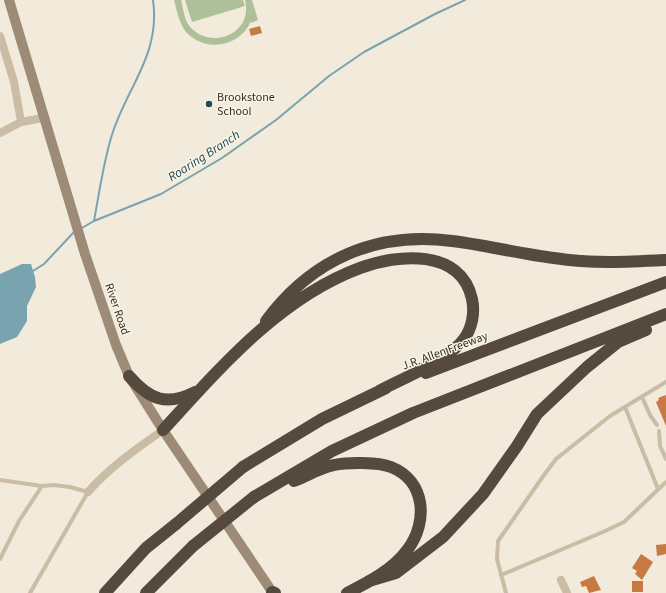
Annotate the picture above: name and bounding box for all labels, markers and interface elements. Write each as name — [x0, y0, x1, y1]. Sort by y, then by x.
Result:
place label: Brookstone School — [217, 89, 275, 120]
marker: Brookstone School — [204, 99, 214, 109]
water label: Roaring Branch — [164, 126, 244, 186]
street label: River Road — [100, 281, 134, 337]
street label: J.R. Allen Freeway — [400, 327, 491, 374]

